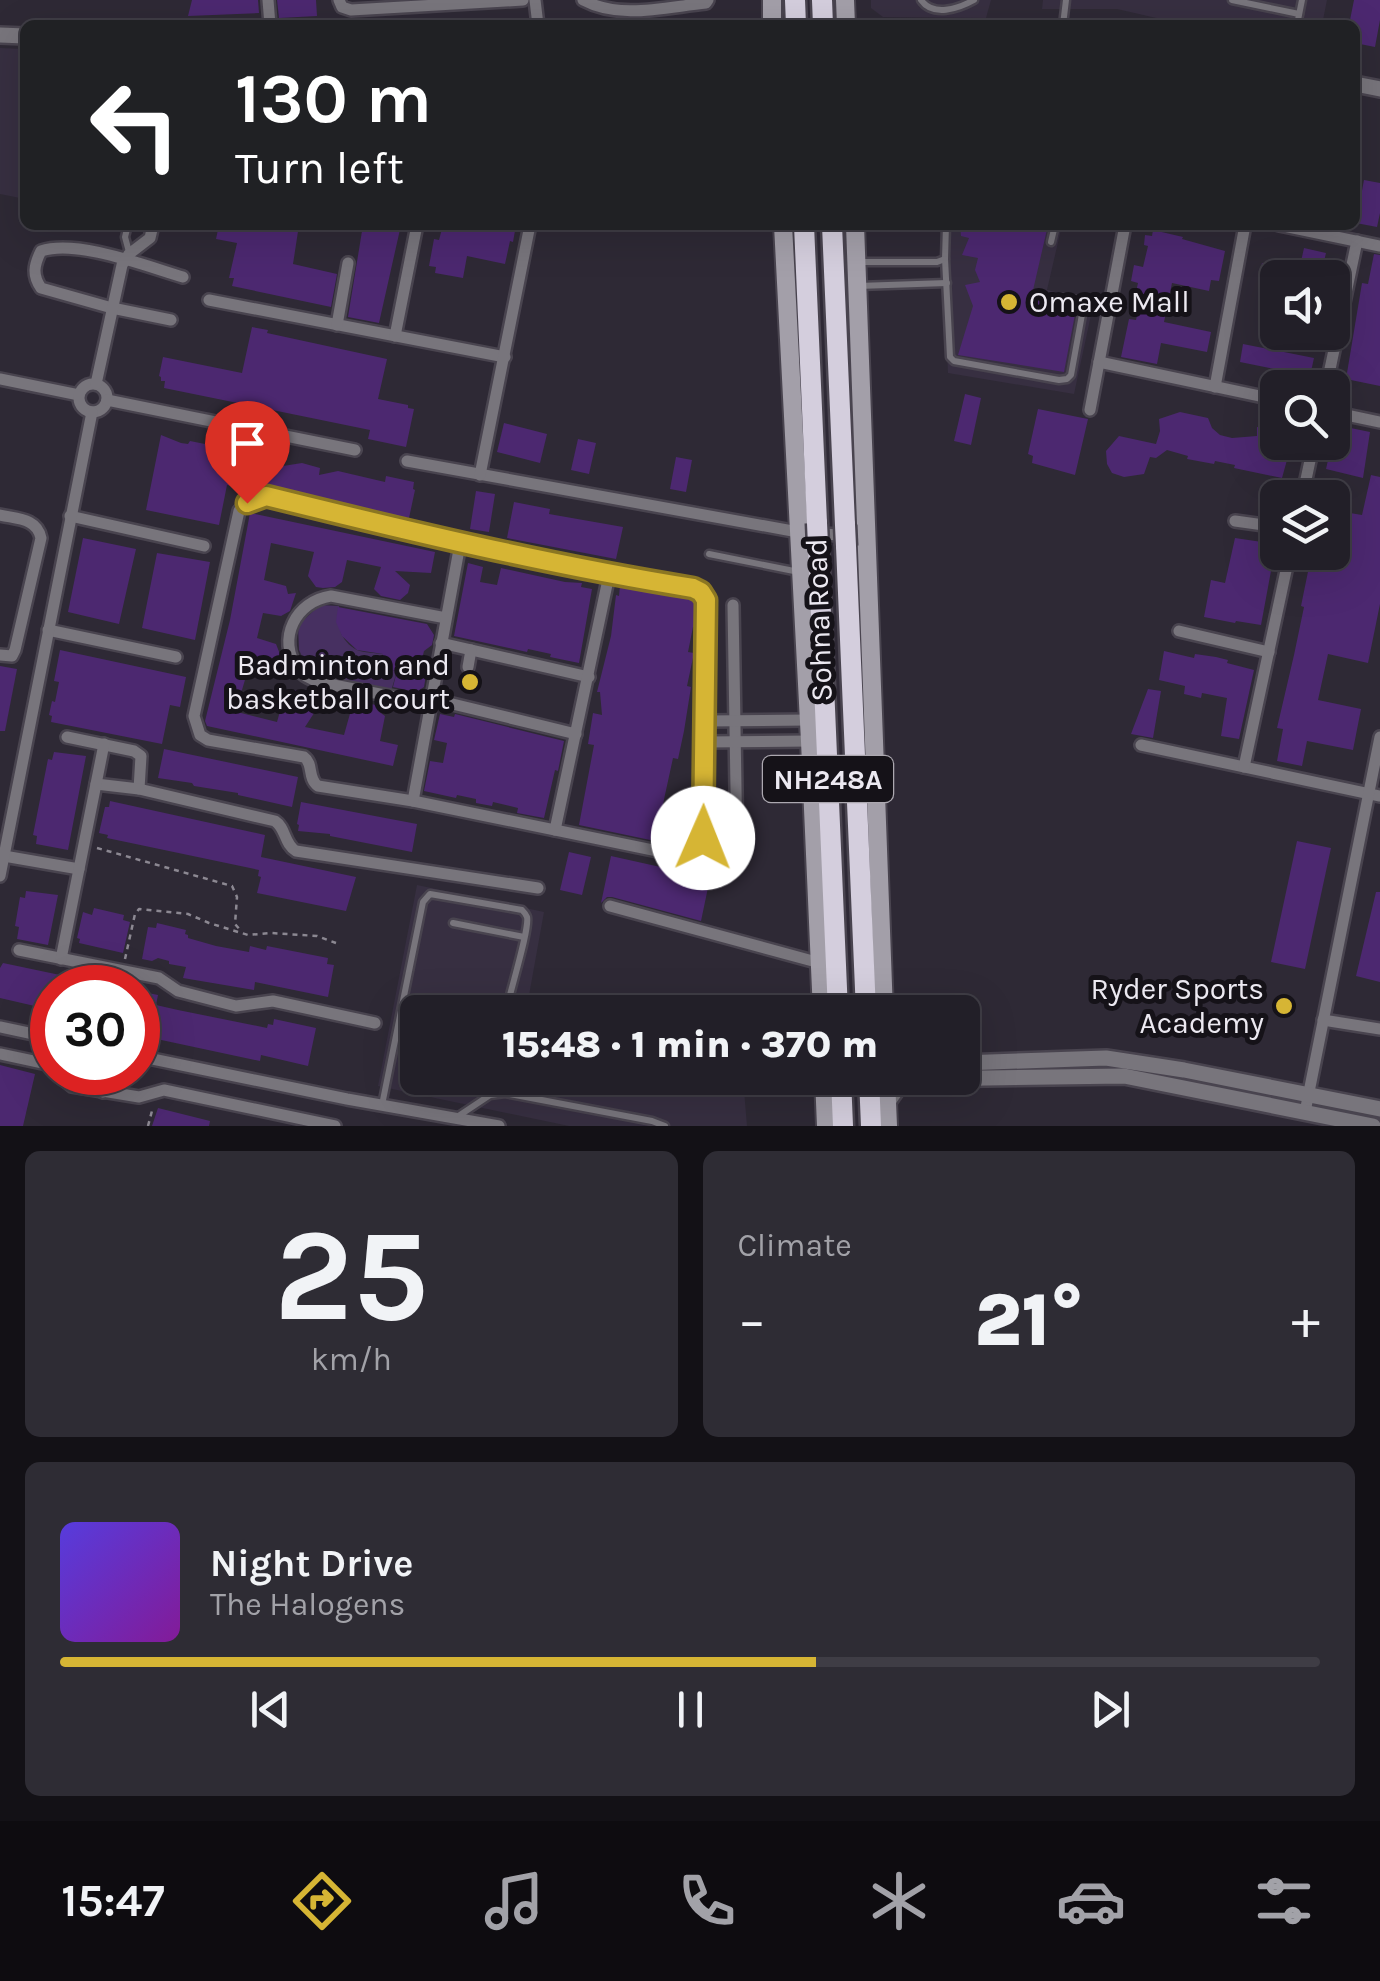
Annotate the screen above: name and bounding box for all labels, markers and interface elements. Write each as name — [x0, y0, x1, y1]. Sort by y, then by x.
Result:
text: 130 m — [235, 58, 432, 140]
icon: left — [70, 60, 200, 190]
text: Turn left — [235, 142, 404, 194]
map controls — [1260, 260, 1350, 570]
button: sound — [1260, 260, 1350, 350]
place label: Omaxe Mall — [1029, 284, 1190, 320]
marker: Omaxe Mall — [998, 291, 1020, 313]
button: search — [1260, 370, 1350, 460]
pin — [205, 401, 290, 504]
icon: arrive — [220, 416, 275, 471]
button: layers — [1260, 480, 1350, 570]
street label: Sohna Road — [798, 538, 840, 702]
place label: Badminton and basketball court — [226, 647, 450, 717]
marker: Badminton and basketball court — [459, 671, 481, 693]
road number: NH248A — [763, 756, 893, 802]
position arrow — [651, 786, 755, 890]
speed limit sign: 30 — [30, 965, 160, 1095]
place label: Ryder Sports Academy — [1091, 971, 1264, 1041]
marker: Ryder Sports Academy — [1273, 995, 1295, 1017]
text: 15:48 · 1 min · 370 m — [502, 1022, 878, 1067]
text: 25 — [274, 1200, 428, 1352]
text: Climate — [738, 1227, 852, 1264]
text: 21° — [974, 1276, 1083, 1364]
text: − — [738, 1288, 766, 1352]
text: + — [1291, 1288, 1320, 1352]
text: km/h — [311, 1341, 392, 1378]
text: Night Drive — [210, 1541, 413, 1586]
text: The Halogens — [210, 1586, 405, 1623]
icon: previous — [243, 1682, 298, 1737]
icon: pause — [663, 1682, 718, 1737]
icon: next — [1083, 1682, 1138, 1737]
icon: directions — [287, 1866, 357, 1936]
icon: music — [479, 1866, 549, 1936]
icon: phone — [672, 1866, 742, 1936]
icon: climate — [864, 1866, 934, 1936]
icon: car — [1056, 1866, 1126, 1936]
icon: filters — [1249, 1866, 1319, 1936]
text: 15:47 — [61, 1875, 165, 1927]

